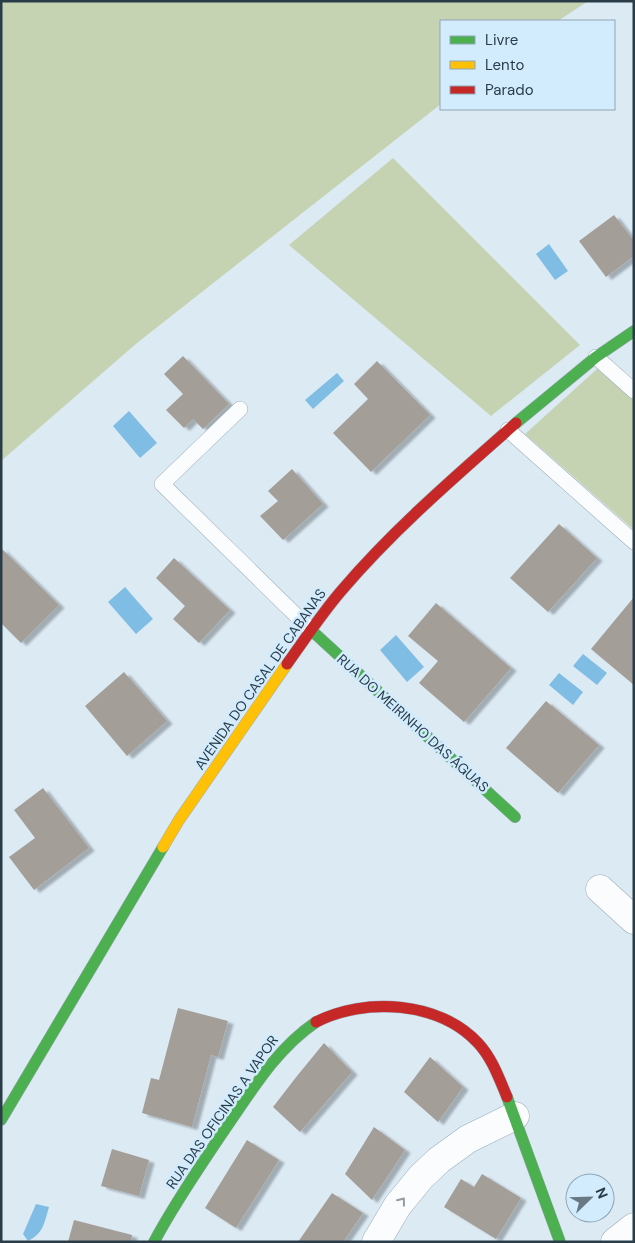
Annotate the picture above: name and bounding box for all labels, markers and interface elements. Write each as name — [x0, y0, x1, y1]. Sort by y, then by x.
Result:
legend — [440, 20, 615, 110]
text: Livre — [485, 30, 518, 50]
text: Lento — [485, 55, 524, 75]
text: Parado — [485, 80, 534, 100]
street label: AVENIDA DO CASAL DE CABANAS — [190, 585, 330, 773]
street label: RUA DO MEIRINHO DAS ÁGUAS — [333, 650, 493, 796]
street label: RUA DAS OFICINAS A VAPOR — [162, 1032, 282, 1192]
north arrow — [565, 1173, 615, 1223]
text: N — [592, 1185, 612, 1201]
one-way arrow — [396, 1197, 405, 1206]

